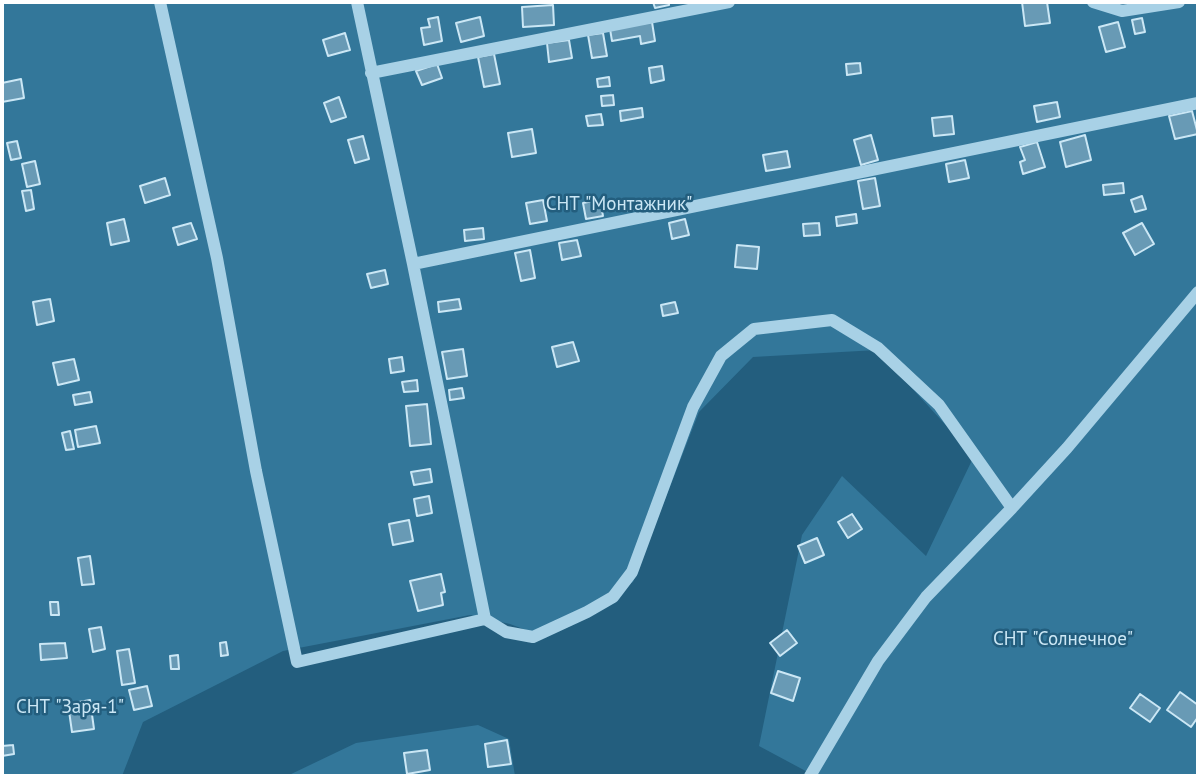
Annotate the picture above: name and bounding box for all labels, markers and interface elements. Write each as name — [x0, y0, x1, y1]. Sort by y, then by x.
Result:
park label: СНТ "Монтажник" — [546, 194, 692, 216]
park label: СНТ "Солнечное" — [993, 629, 1133, 651]
park label: СНТ "Заря-1" — [16, 697, 124, 719]

